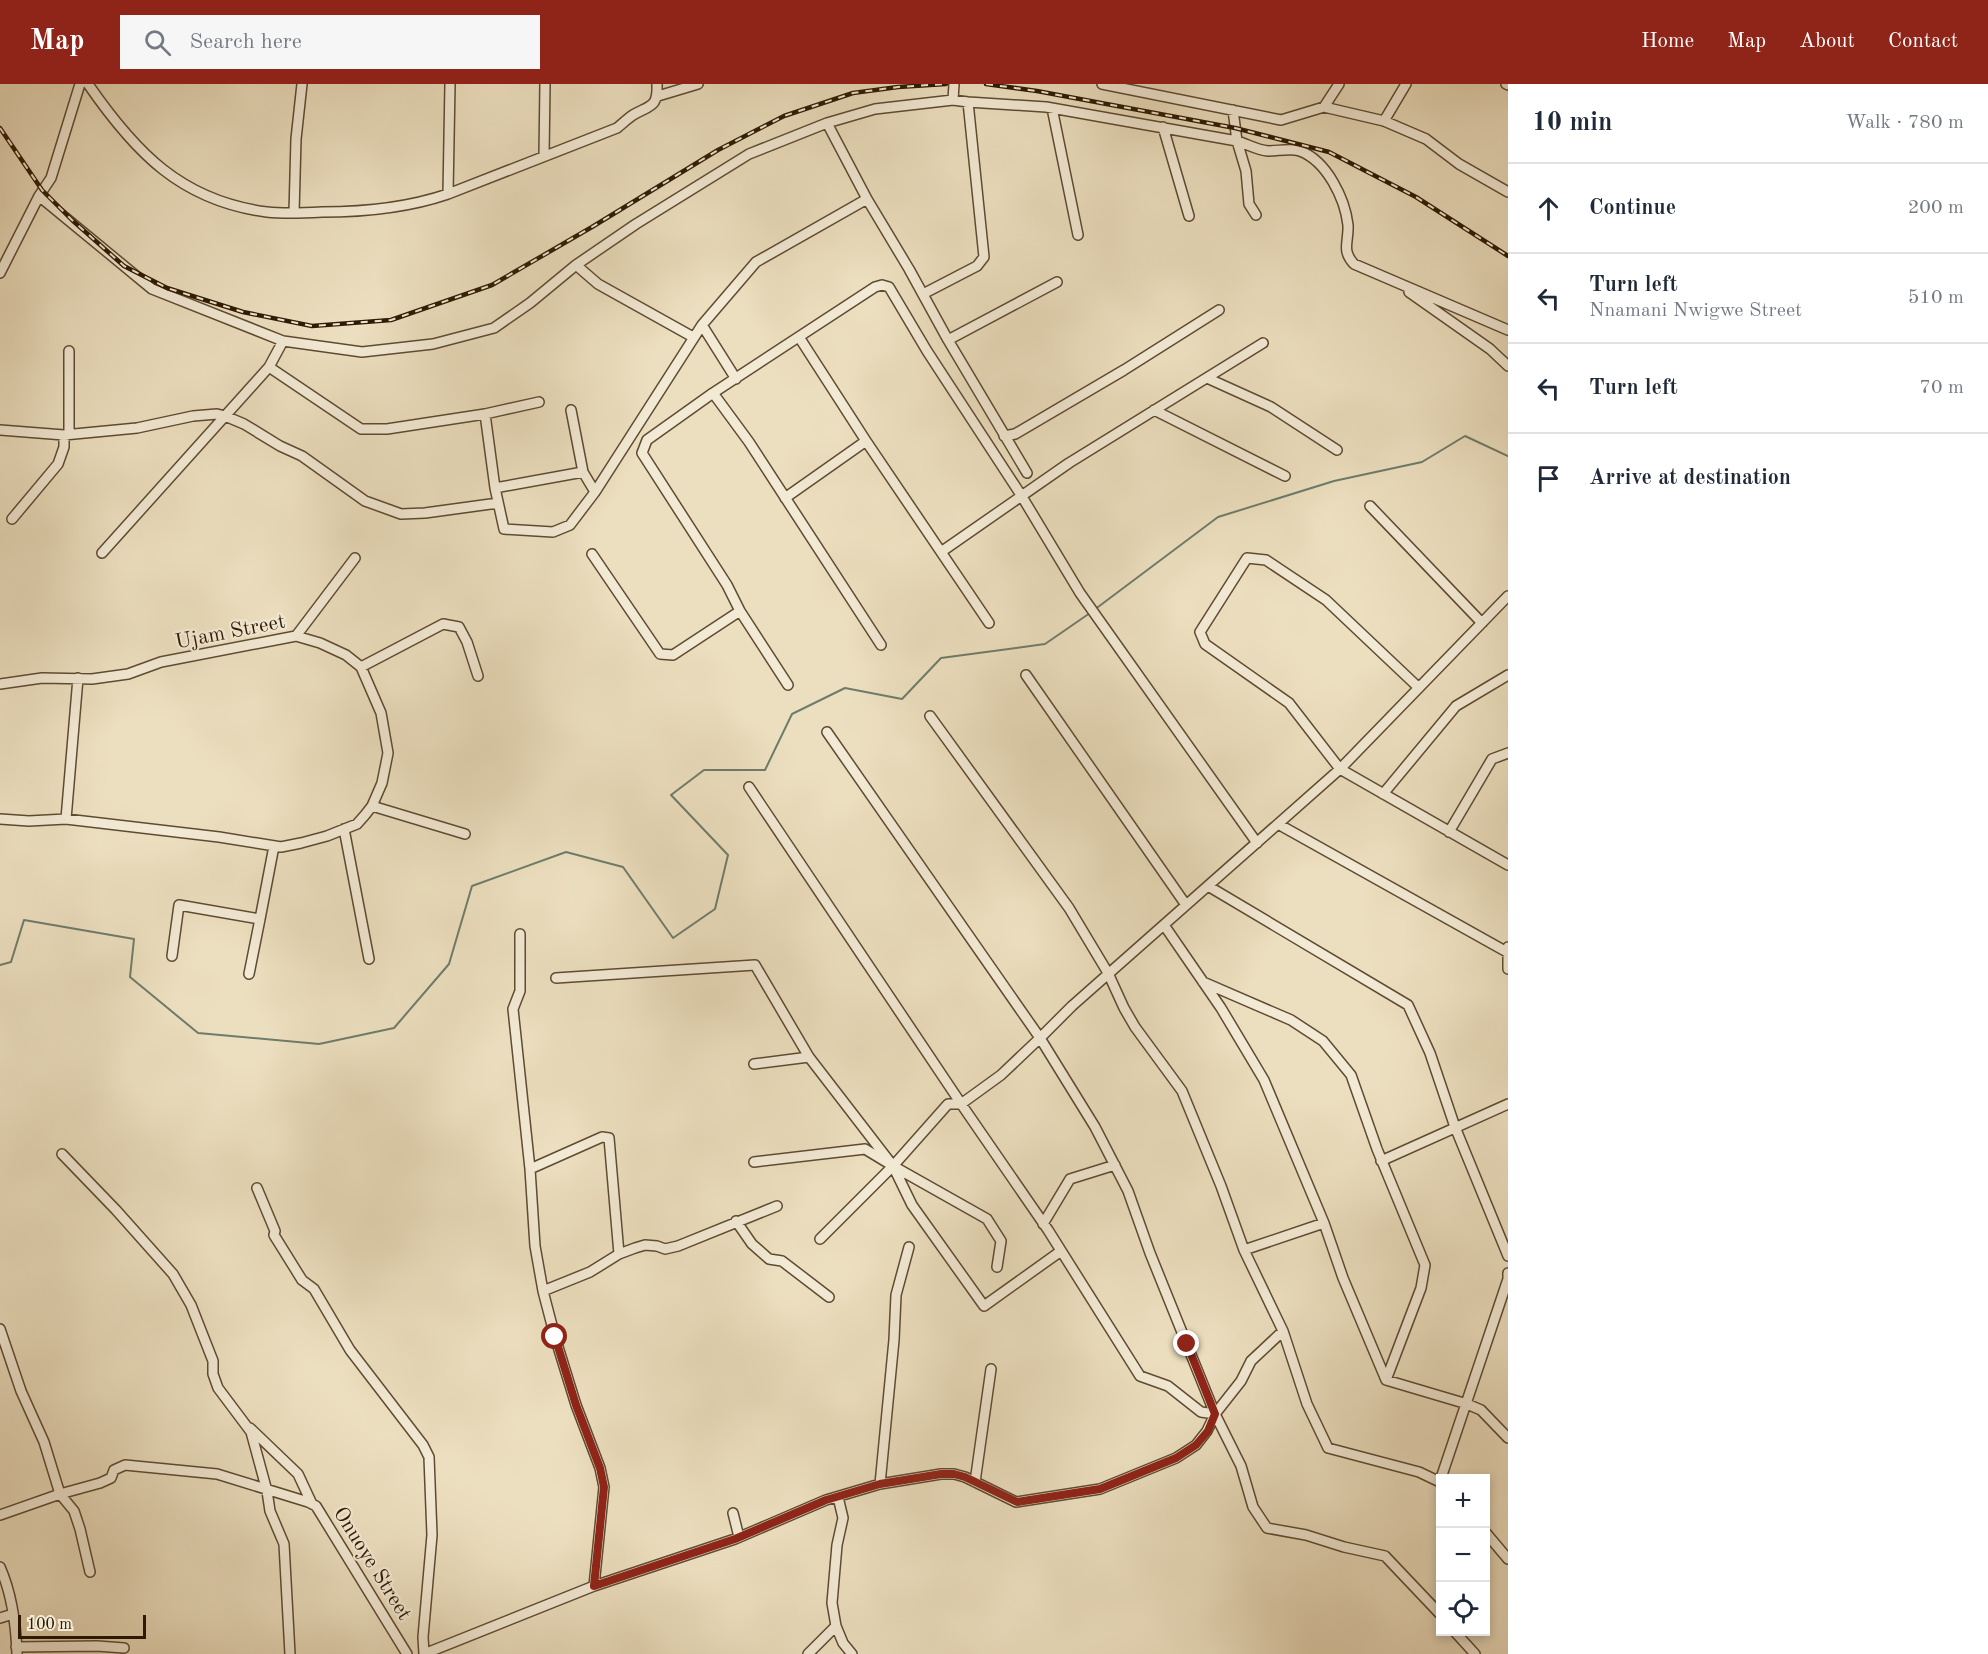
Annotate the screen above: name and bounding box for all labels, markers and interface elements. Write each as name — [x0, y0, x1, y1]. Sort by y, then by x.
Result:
search box — [120, 15, 540, 69]
icon: search — [141, 26, 174, 59]
text: Map — [30, 28, 84, 56]
text: Search here — [189, 31, 302, 53]
text: Home — [1641, 31, 1694, 52]
text: Map — [1727, 31, 1766, 52]
text: About — [1799, 31, 1855, 52]
text: Contact — [1888, 31, 1958, 52]
text: 10 min — [1532, 110, 1612, 136]
text: Walk · 780 m — [1845, 113, 1964, 133]
icon: ahead — [1532, 192, 1565, 225]
text: Continue — [1589, 197, 1676, 219]
text: 200 m — [1908, 198, 1964, 218]
text: Turn left — [1589, 274, 1678, 296]
icon: left — [1532, 282, 1565, 315]
text: 510 m — [1908, 288, 1964, 308]
text: Nnamani Nwigwe Street — [1589, 301, 1802, 321]
icon: left — [1532, 372, 1565, 405]
text: Turn left — [1589, 377, 1678, 399]
text: 70 m — [1919, 378, 1964, 398]
icon: arrive — [1532, 462, 1565, 495]
text: Arrive at destination — [1589, 467, 1791, 489]
street label: Ujam Street — [173, 612, 287, 653]
route start — [541, 1323, 567, 1349]
route end — [1173, 1330, 1199, 1356]
map controls — [1436, 1474, 1490, 1636]
button: + — [1436, 1474, 1490, 1528]
street label: Onuoye Street — [329, 1504, 415, 1624]
button: − — [1436, 1528, 1490, 1582]
button: locate — [1436, 1582, 1490, 1636]
scale bar — [18, 1612, 146, 1640]
text: 100 m — [27, 1617, 72, 1633]

